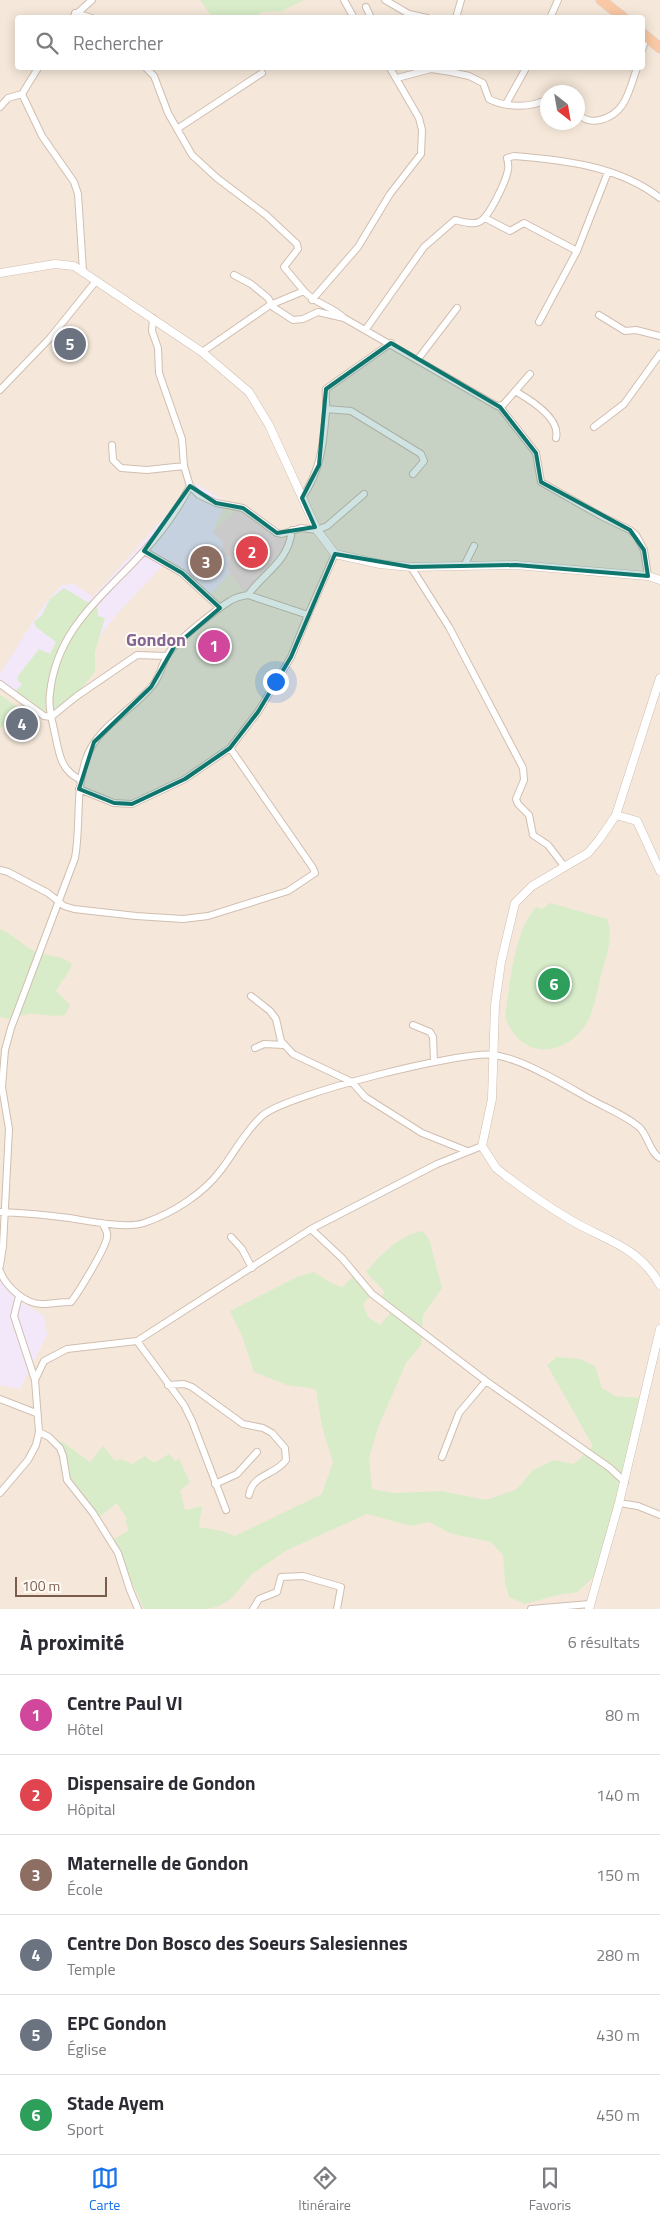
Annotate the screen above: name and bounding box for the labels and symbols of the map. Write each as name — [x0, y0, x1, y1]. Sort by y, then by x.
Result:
north arrow — [540, 85, 585, 130]
pin: 5 — [54, 325, 86, 363]
pin: 2 — [236, 533, 268, 571]
pin: 3 — [190, 543, 222, 581]
district label: Gondon — [126, 626, 186, 653]
pin: 1 — [198, 627, 230, 665]
your location — [263, 669, 289, 695]
pin: 4 — [6, 705, 38, 743]
pin: 6 — [538, 965, 570, 1003]
scale bar — [15, 1574, 108, 1597]

